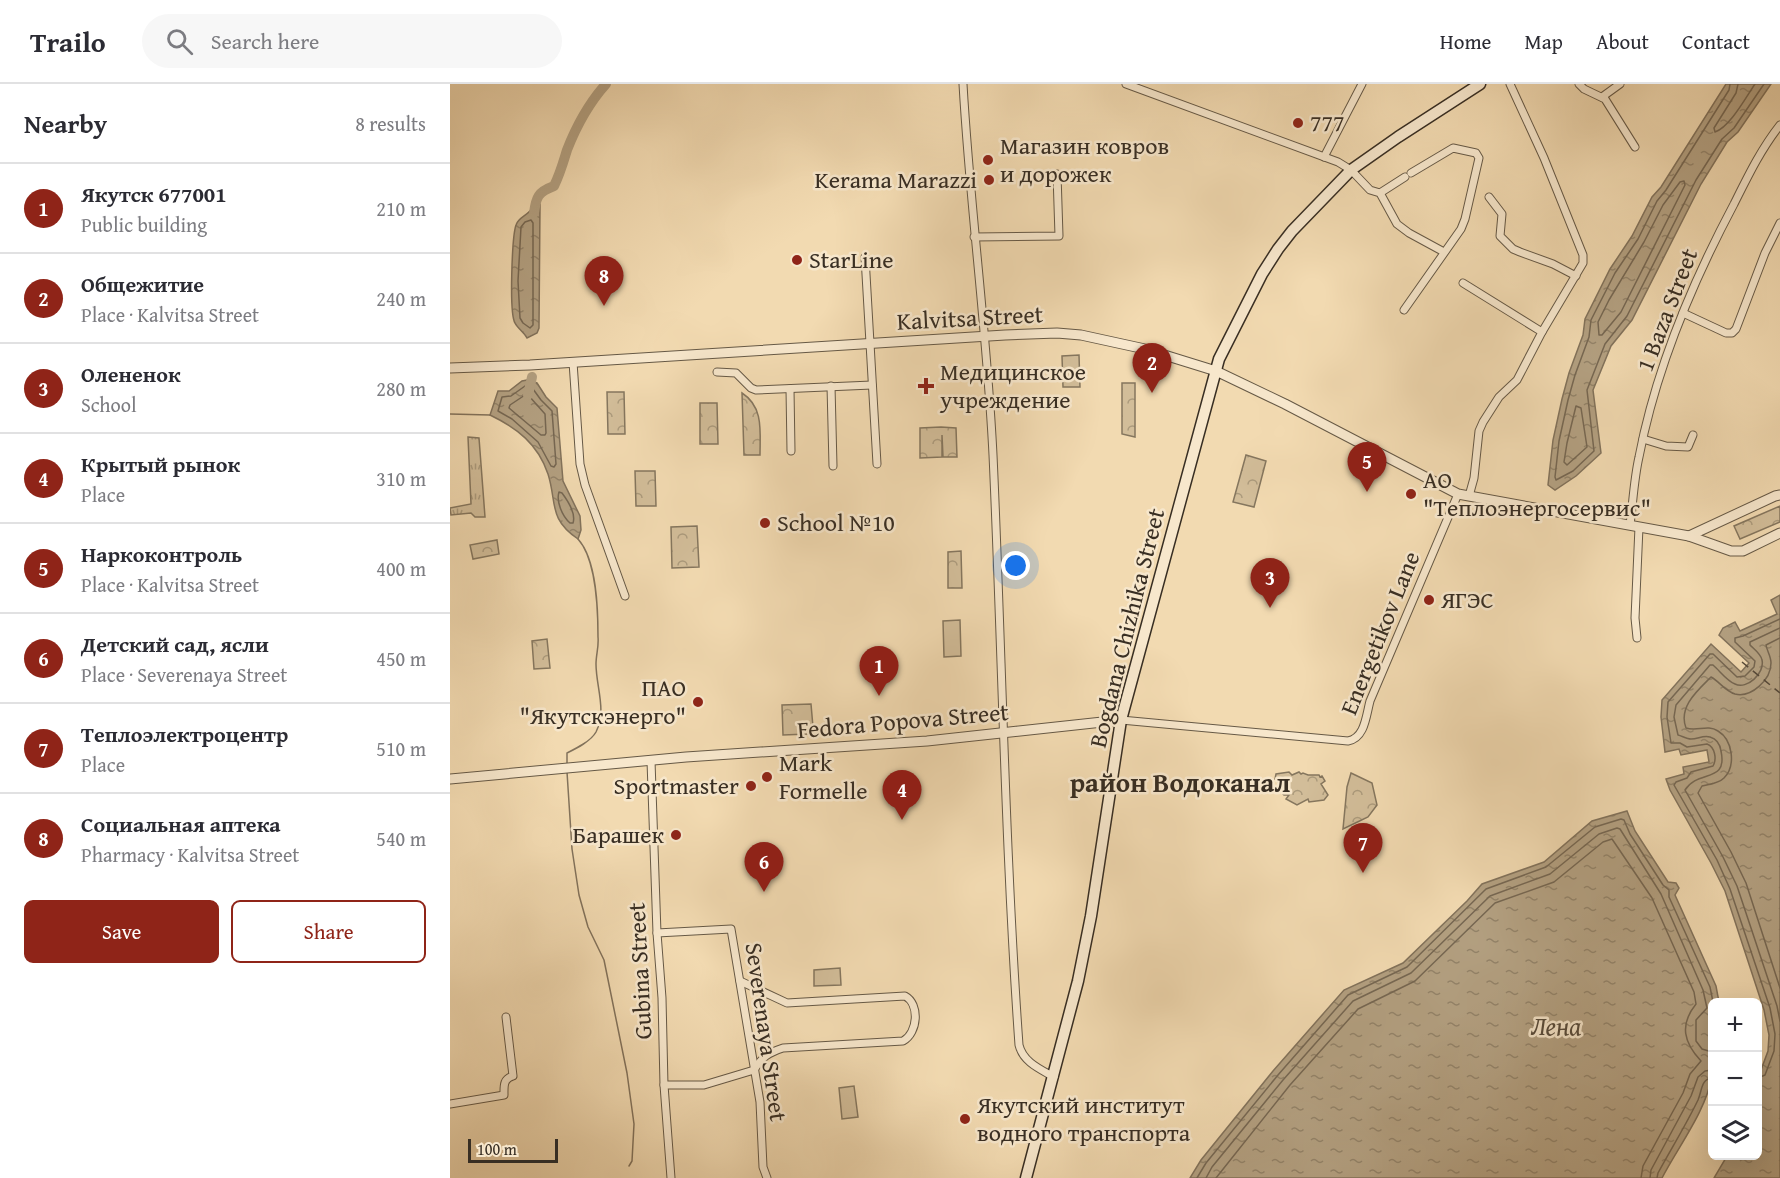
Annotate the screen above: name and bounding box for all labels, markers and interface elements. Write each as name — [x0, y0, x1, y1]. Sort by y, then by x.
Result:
search box — [142, 14, 562, 68]
text: Trailo — [30, 21, 106, 62]
icon: search — [163, 25, 196, 58]
text: Search here — [211, 25, 319, 57]
text: Home — [1440, 26, 1491, 57]
text: Map — [1524, 26, 1563, 57]
text: About — [1596, 26, 1649, 57]
text: Contact — [1682, 26, 1750, 57]
text: Nearby — [24, 104, 107, 143]
place label: 777 — [1310, 105, 1345, 140]
text: 8 results — [355, 109, 426, 138]
marker: 777 — [1291, 116, 1305, 130]
place label: Магазин ковров и дорожек — [1000, 128, 1169, 191]
marker: Магазин ковров и дорожек — [981, 153, 995, 167]
place label: Kerama Marazzi — [815, 162, 977, 197]
marker: Kerama Marazzi — [982, 173, 996, 187]
text: Якутск 677001 — [81, 178, 227, 210]
text: 1 — [38, 194, 49, 223]
text: 210 m — [376, 194, 426, 223]
text: Public building — [81, 210, 207, 239]
place label: StarLine — [809, 242, 894, 277]
street label: 1 Baza Street — [1627, 243, 1706, 377]
marker: StarLine — [790, 253, 804, 267]
pin: 8 — [584, 256, 624, 306]
text: Общежитие — [81, 268, 204, 300]
text: 2 — [38, 284, 49, 313]
text: 240 m — [376, 284, 426, 313]
street label: Kalvitsa Street — [896, 296, 1044, 339]
text: Place · Kalvitsa Street — [81, 300, 259, 329]
pin: 2 — [1132, 344, 1172, 393]
place label: Медицинское учреждение — [939, 354, 1086, 417]
text: Олененок — [81, 358, 181, 390]
text: 3 — [38, 374, 49, 403]
text: 280 m — [376, 374, 426, 403]
marker: Медицинское учреждение — [917, 377, 935, 395]
text: School — [81, 390, 137, 419]
pin: 5 — [1348, 442, 1386, 492]
text: Крытый рынок — [81, 448, 240, 480]
place label: АО "Теплоэнергосервис" — [1423, 462, 1651, 525]
text: 4 — [38, 464, 49, 493]
text: 310 m — [376, 464, 426, 493]
text: Place — [81, 480, 125, 509]
marker: АО "Теплоэнергосервис" — [1404, 487, 1418, 501]
street label: Bogdana Chizhika Street — [1080, 504, 1173, 751]
place label: School №10 — [777, 505, 895, 540]
marker: School №10 — [758, 516, 772, 530]
text: Наркоконтроль — [81, 538, 242, 570]
street label: Energetikov Lane — [1331, 546, 1428, 720]
your location — [1001, 551, 1030, 580]
text: 5 — [38, 554, 49, 583]
text: 400 m — [376, 554, 426, 583]
pin: 3 — [1250, 558, 1290, 608]
text: Place · Kalvitsa Street — [81, 570, 259, 599]
place label: ЯГЭС — [1440, 582, 1494, 617]
marker: ЯГЭС — [1422, 593, 1436, 607]
text: Детский сад, ясли — [81, 628, 269, 660]
text: 6 — [38, 644, 49, 673]
text: 450 m — [376, 644, 426, 673]
pin: 1 — [860, 646, 898, 696]
text: Place · Severenaya Street — [81, 660, 287, 689]
place label: ПАО "Якутскэнерго" — [519, 670, 686, 733]
street label: Fedora Popova Street — [796, 694, 1011, 747]
marker: ПАО "Якутскэнерго" — [691, 695, 705, 709]
text: Теплоэлектроцентр — [81, 718, 288, 750]
text: 7 — [38, 734, 49, 763]
text: 510 m — [376, 734, 426, 763]
place label: Mark Formelle — [779, 745, 868, 808]
text: Place — [81, 750, 125, 779]
district label: район Водоканал — [1070, 762, 1290, 802]
place label: Sportmaster — [614, 768, 739, 803]
marker: Mark Formelle — [760, 770, 774, 784]
pin: 4 — [882, 770, 922, 820]
marker: Sportmaster — [744, 779, 758, 793]
text: Социальная аптека — [81, 808, 281, 840]
place label: Барашек — [573, 817, 664, 852]
text: 8 — [38, 824, 49, 853]
text: 540 m — [376, 824, 426, 853]
pin: 7 — [1344, 824, 1382, 873]
marker: Барашек — [669, 828, 683, 842]
text: Pharmacy · Kalvitsa Street — [81, 840, 299, 869]
pin: 6 — [744, 842, 784, 892]
button: Save — [24, 900, 219, 963]
button: Share — [231, 900, 426, 963]
street label: Gubina Street — [618, 901, 661, 1040]
street label: Severenaya Street — [737, 940, 796, 1124]
map controls — [1708, 998, 1762, 1160]
button: + — [1708, 998, 1762, 1052]
water label: Лена — [1531, 1006, 1581, 1045]
button: − — [1708, 1052, 1762, 1106]
place label: Якутский институт водного транспорта — [976, 1087, 1191, 1150]
button: layers — [1708, 1106, 1762, 1160]
marker: Якутский институт водного транспорта — [958, 1112, 972, 1126]
scale bar — [468, 1136, 558, 1164]
text: 100 m — [477, 1137, 517, 1161]

